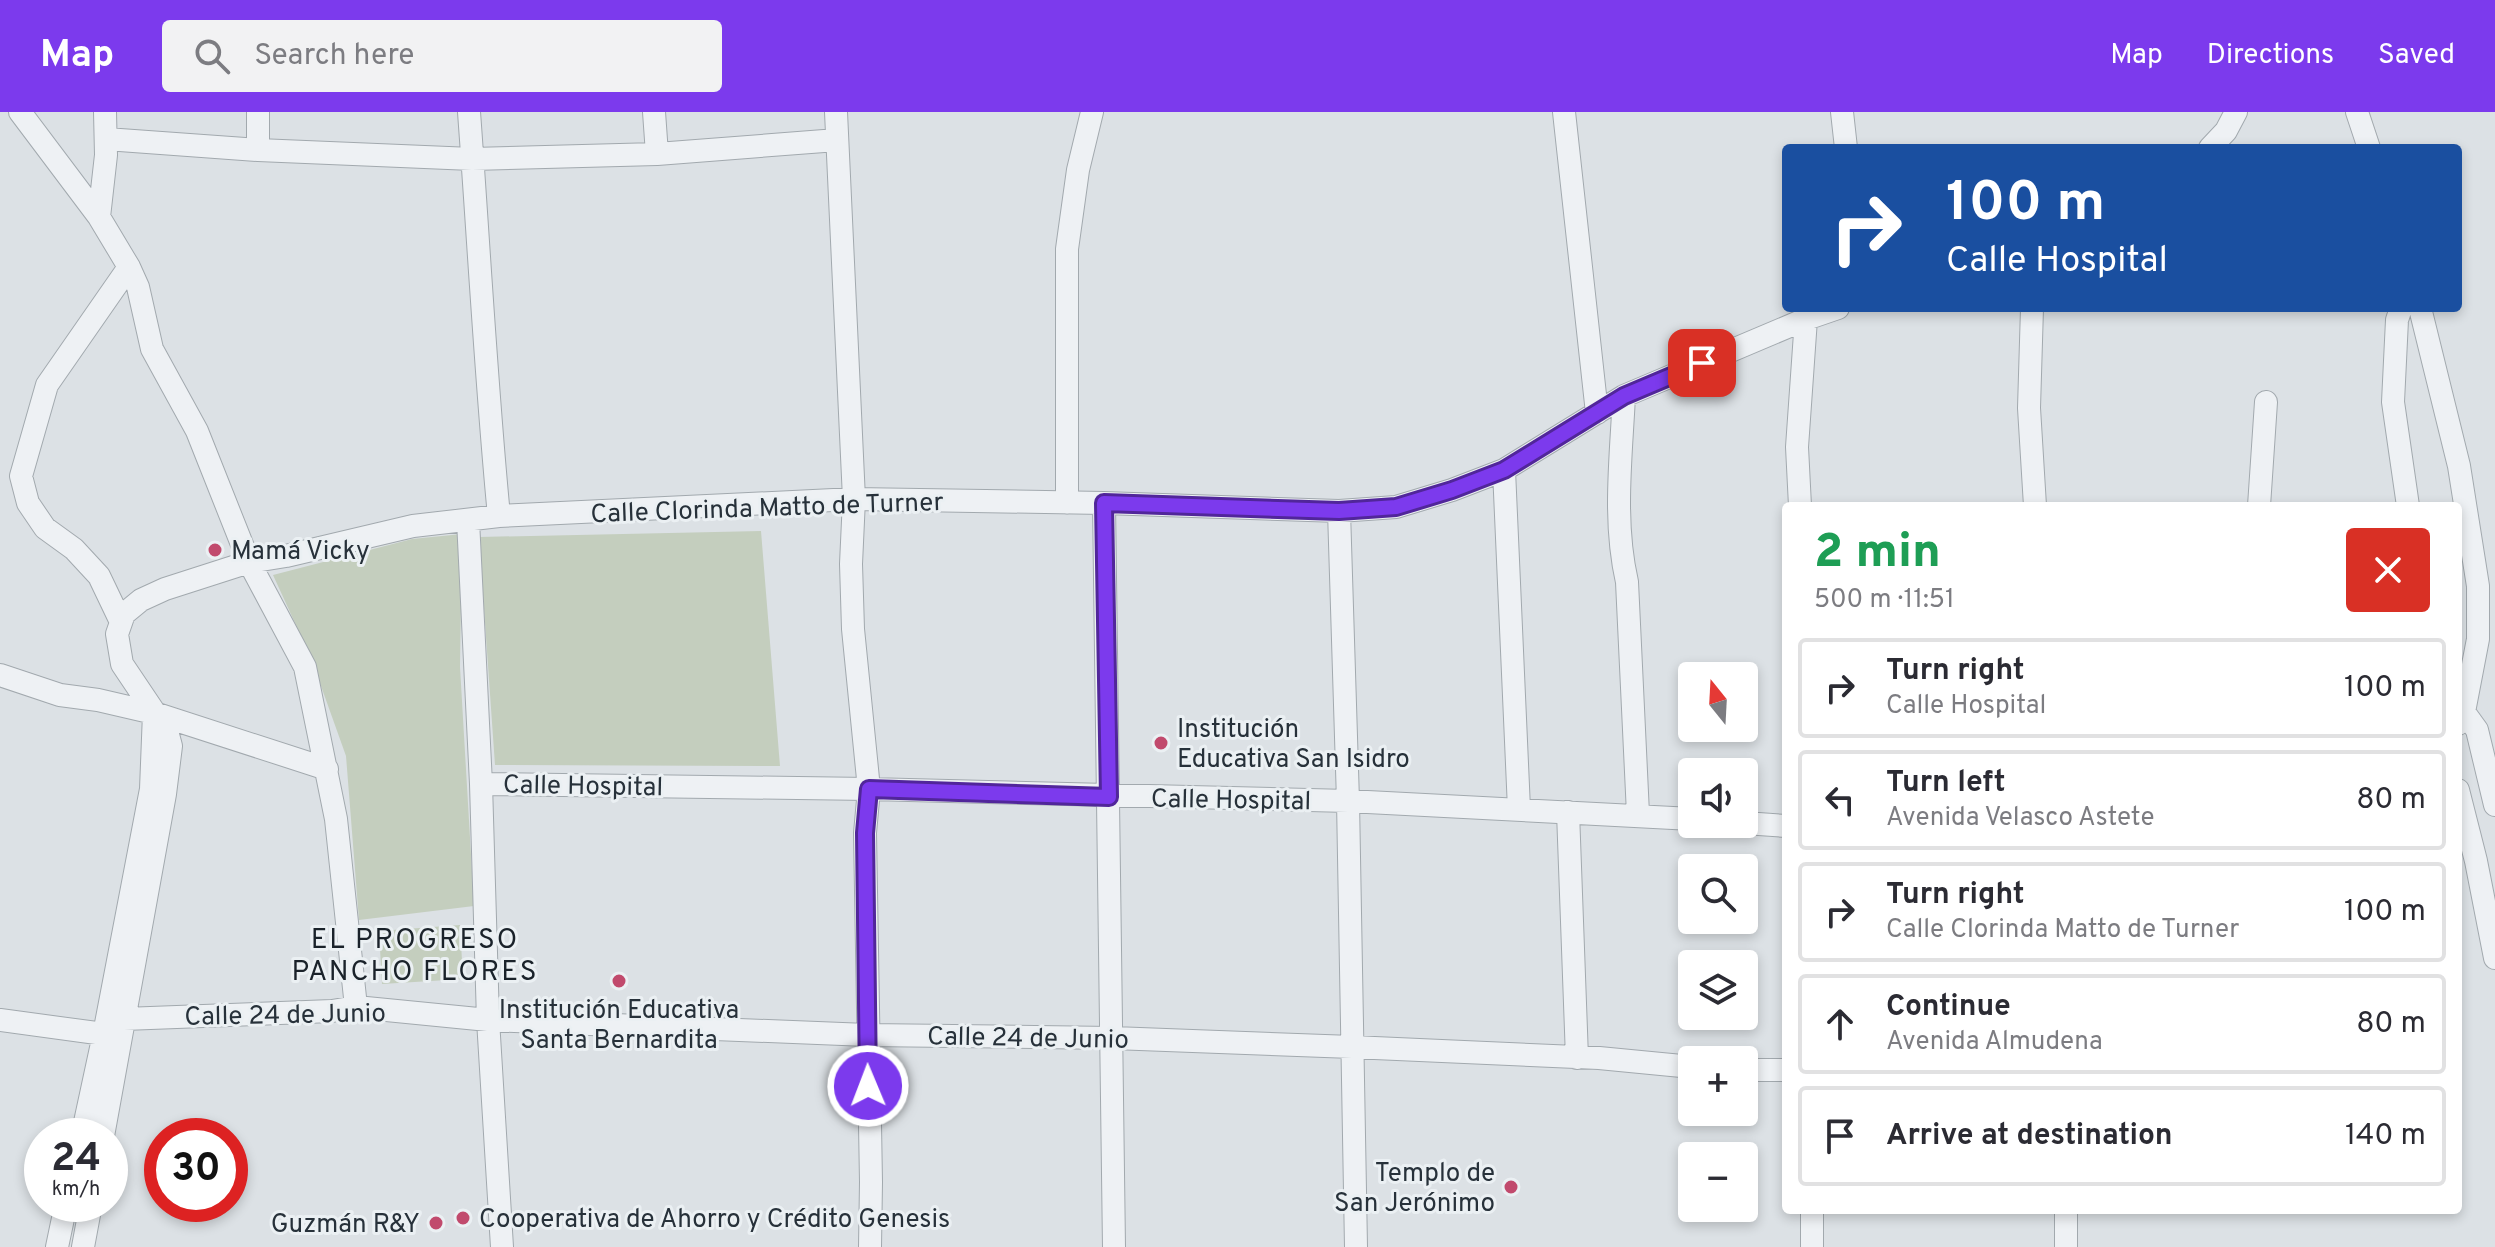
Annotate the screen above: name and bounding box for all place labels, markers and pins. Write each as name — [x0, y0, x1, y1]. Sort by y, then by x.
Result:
pin — [1668, 329, 1736, 397]
place label: Mamá Vicky — [231, 536, 370, 569]
marker: Mamá Vicky — [206, 541, 224, 559]
place label: Institución Educativa San Isidro — [1177, 714, 1410, 777]
marker: Institución Educativa San Isidro — [1152, 734, 1170, 752]
marker: Institución Educativa Santa Bernardita — [610, 972, 628, 990]
place label: Institución Educativa Santa Bernardita — [499, 995, 739, 1058]
place label: Templo de San Jerónimo — [1334, 1158, 1495, 1221]
marker: Templo de San Jerónimo — [1502, 1178, 1520, 1196]
place label: Cooperativa de Ahorro y Crédito Genesis — [479, 1204, 950, 1237]
place label: Guzmán R&Y — [271, 1209, 420, 1242]
marker: Cooperativa de Ahorro y Crédito Genesis — [454, 1209, 472, 1227]
marker: Guzmán R&Y — [427, 1214, 445, 1232]

